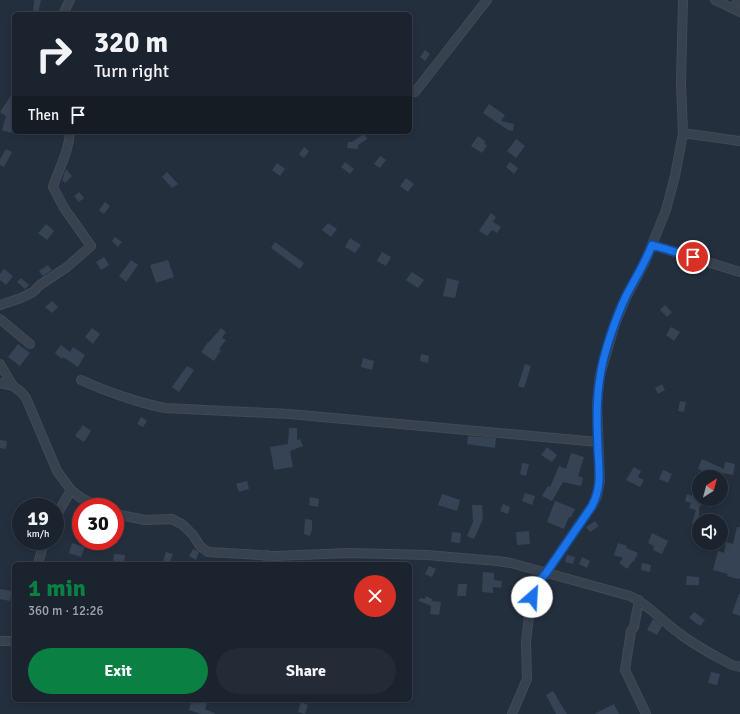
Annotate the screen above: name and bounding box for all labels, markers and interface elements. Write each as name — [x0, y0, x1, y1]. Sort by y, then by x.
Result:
text: 320 m — [94, 26, 168, 60]
icon: right — [28, 28, 80, 80]
text: Turn right — [94, 60, 169, 82]
icon: arrive — [67, 104, 89, 126]
text: Then — [28, 106, 59, 124]
pin — [676, 240, 710, 274]
icon: arrive — [682, 246, 704, 268]
north arrow — [692, 470, 728, 506]
map controls — [692, 470, 728, 550]
speed limit sign: 30 — [72, 498, 124, 550]
text: 19 — [27, 506, 49, 531]
button: sound — [692, 514, 728, 550]
text: km/h — [27, 528, 49, 540]
text: 1 min — [28, 573, 86, 603]
button: close — [354, 575, 396, 617]
position arrow — [511, 576, 553, 618]
text: 360 m · 12:26 — [28, 603, 104, 619]
button: Exit — [28, 648, 208, 694]
button: Share — [216, 648, 396, 694]

